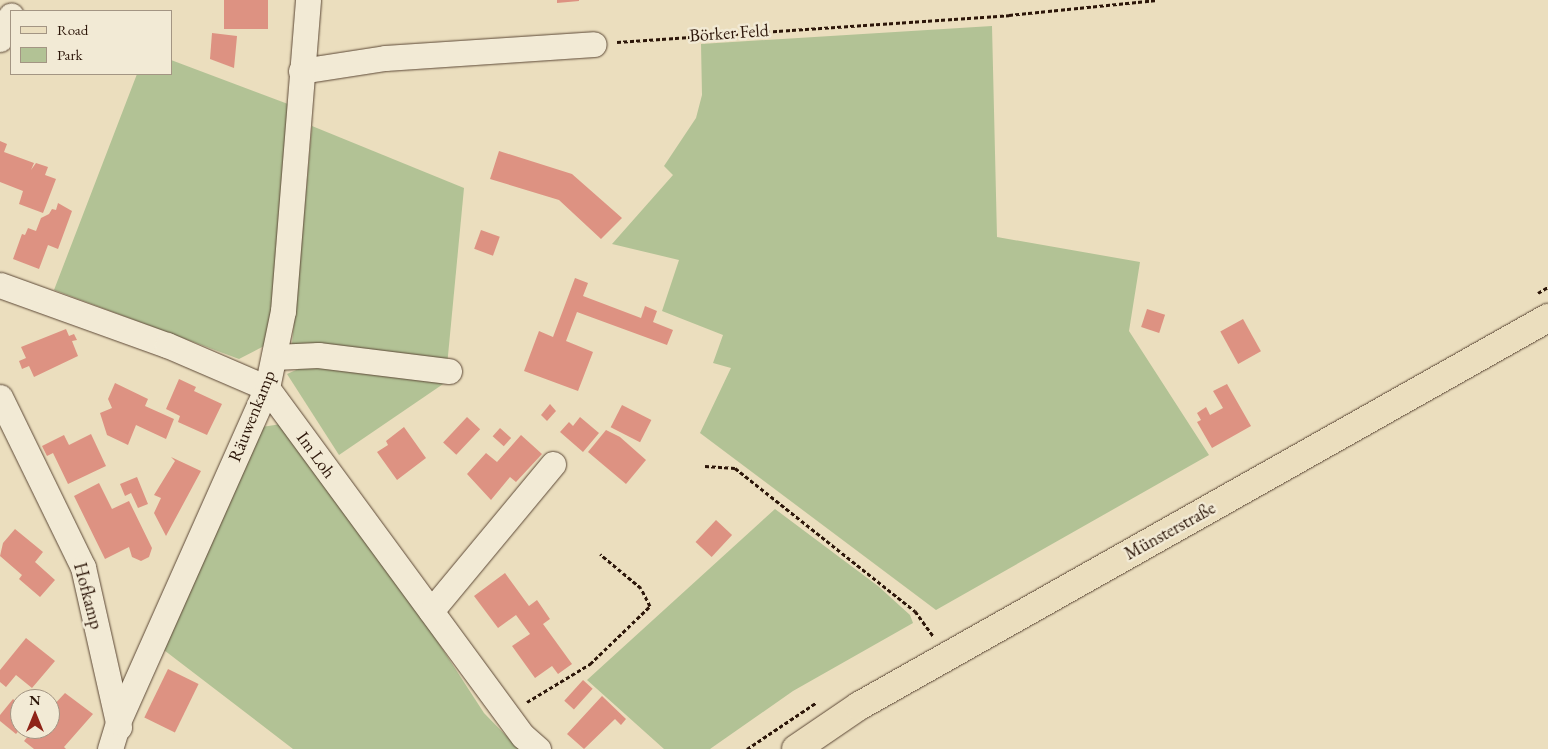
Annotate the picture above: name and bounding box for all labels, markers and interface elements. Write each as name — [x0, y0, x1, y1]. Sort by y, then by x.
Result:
legend — [10, 10, 172, 75]
street label: Börker Feld — [689, 19, 769, 47]
text: Road — [57, 20, 88, 39]
text: Park — [57, 45, 83, 64]
street label: Räuwenkamp — [224, 367, 280, 465]
street label: Im Loh — [292, 428, 340, 482]
street label: Münsterstraße — [1121, 497, 1219, 565]
street label: Hofkamp — [69, 560, 107, 632]
north arrow — [10, 689, 60, 739]
text: N — [29, 691, 41, 709]

